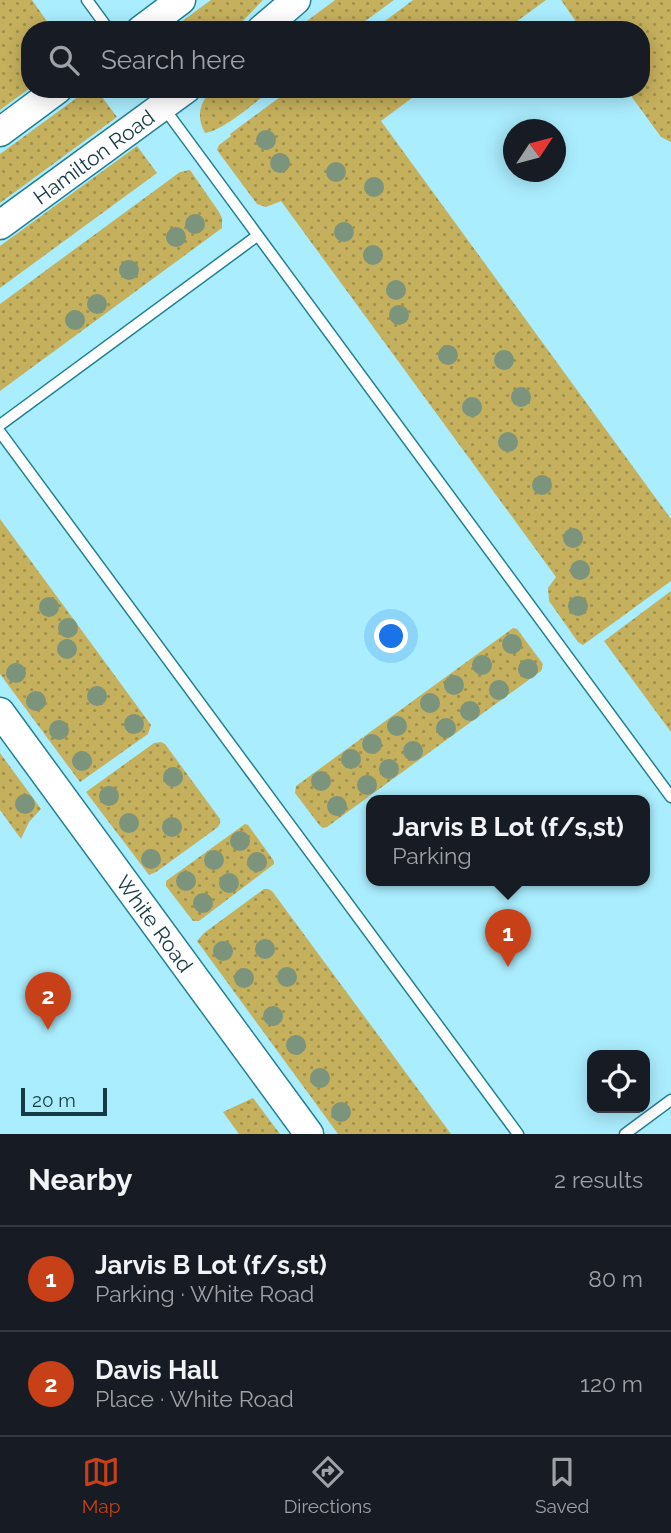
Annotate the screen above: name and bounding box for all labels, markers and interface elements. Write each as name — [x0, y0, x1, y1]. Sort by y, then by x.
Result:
search box — [21, 21, 650, 98]
icon: search — [45, 41, 83, 79]
text: Search here — [101, 45, 245, 75]
street label: Hamilton Road — [28, 104, 159, 209]
north arrow — [503, 119, 566, 182]
your location — [374, 619, 408, 653]
popup — [366, 795, 650, 886]
text: Jarvis B Lot (f/s,st) — [392, 812, 624, 842]
text: Parking — [392, 842, 472, 869]
street label: White Road — [111, 870, 198, 977]
pin: 1 — [485, 909, 531, 967]
pin: 2 — [25, 972, 71, 1030]
map controls — [587, 1050, 650, 1113]
button: locate — [587, 1050, 650, 1113]
scale bar — [21, 1085, 107, 1117]
text: 20 m — [32, 1089, 76, 1111]
text: Nearby — [28, 1162, 132, 1197]
text: 2 results — [554, 1166, 643, 1193]
text: Jarvis B Lot (f/s,st) — [95, 1250, 327, 1280]
text: 1 — [45, 1265, 57, 1292]
text: 80 m — [588, 1265, 643, 1292]
text: Parking · White Road — [95, 1280, 314, 1307]
text: Davis Hall — [95, 1355, 219, 1385]
text: 2 — [45, 1370, 57, 1397]
text: 120 m — [580, 1370, 643, 1397]
text: Place · White Road — [95, 1385, 294, 1412]
tab: Map — [82, 1453, 120, 1517]
tab: Directions — [284, 1453, 372, 1517]
tab: Saved — [535, 1453, 589, 1517]

